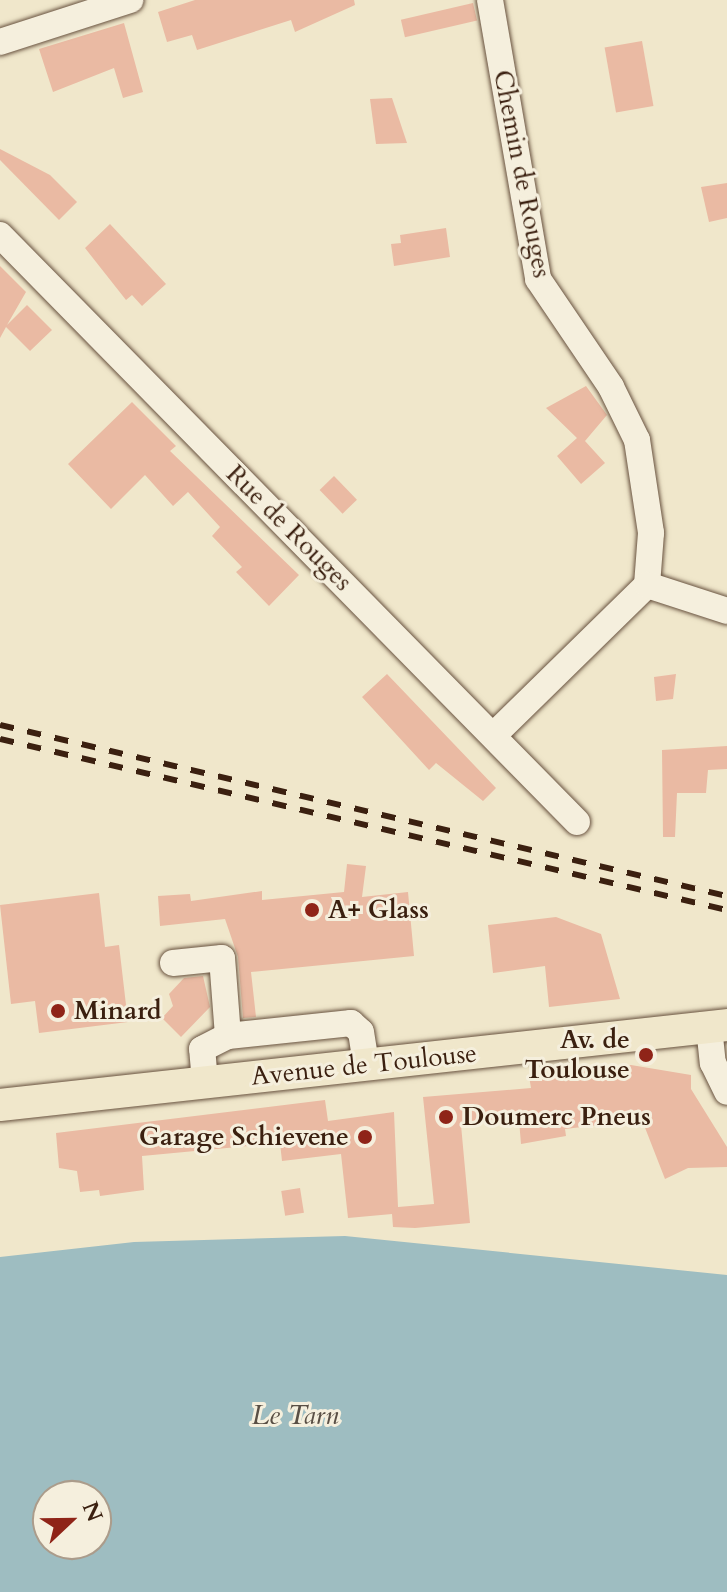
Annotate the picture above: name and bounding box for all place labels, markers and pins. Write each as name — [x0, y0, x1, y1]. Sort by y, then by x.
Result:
place label: A+ Glass — [328, 894, 429, 926]
marker: A+ Glass — [303, 901, 321, 919]
place label: Minard — [74, 995, 162, 1027]
marker: Minard — [49, 1002, 67, 1020]
place label: Av. de Toulouse — [524, 1024, 630, 1086]
marker: Av. de Toulouse — [637, 1046, 655, 1064]
place label: Doumerc Pneus — [462, 1101, 651, 1133]
marker: Doumerc Pneus — [437, 1108, 455, 1126]
place label: Garage Schievene — [139, 1121, 349, 1153]
marker: Garage Schievene — [356, 1128, 374, 1146]

